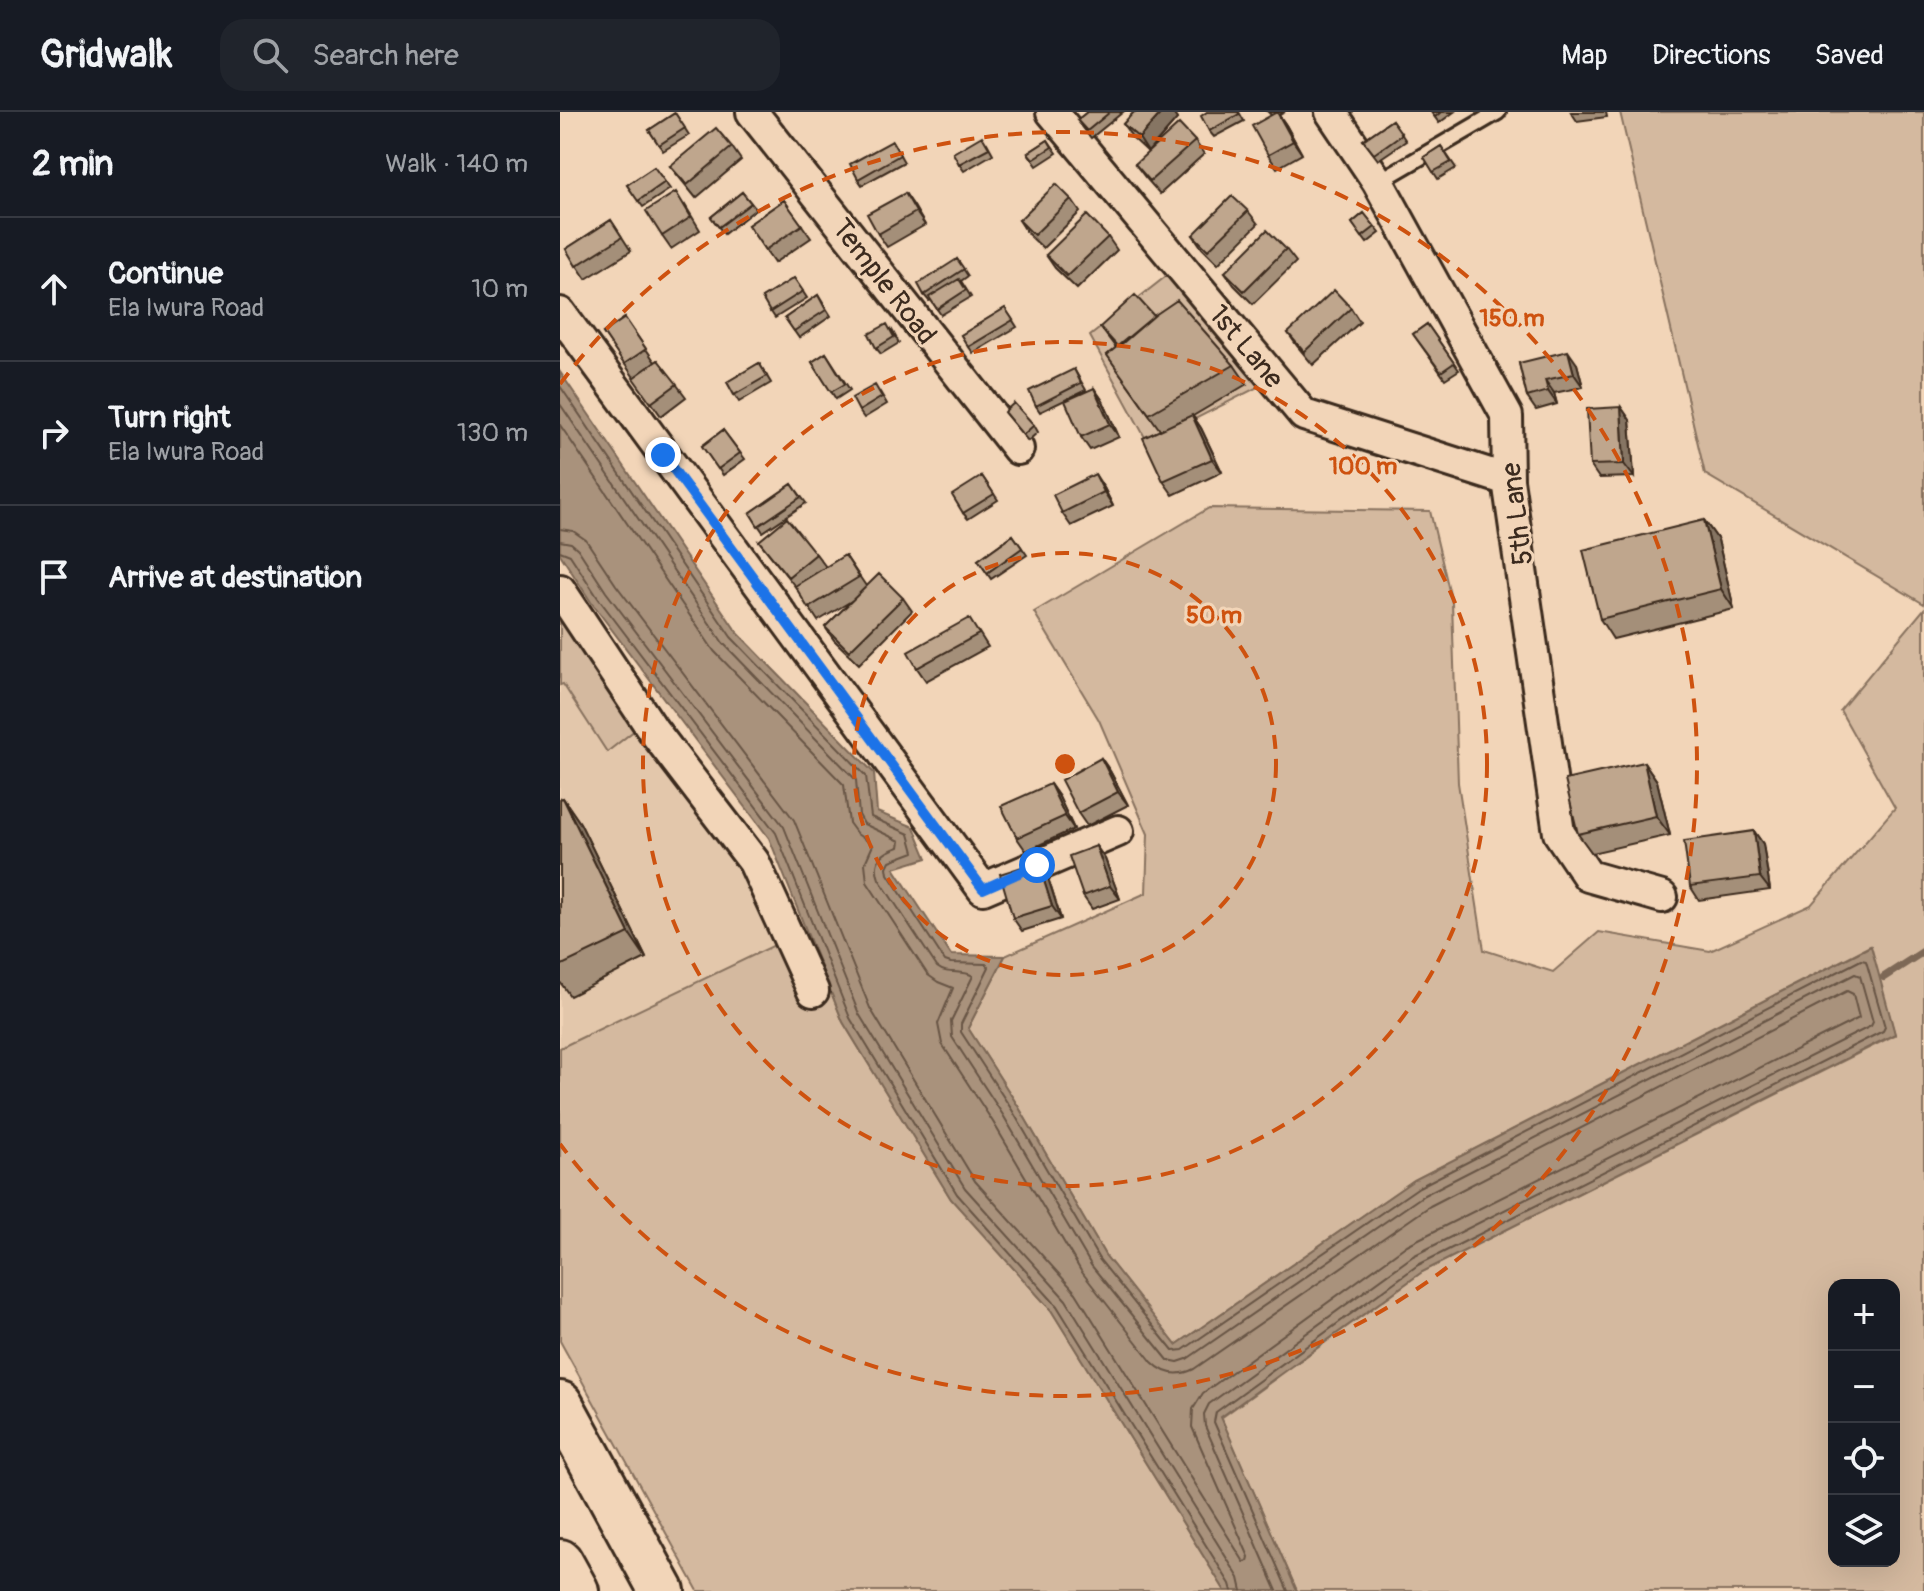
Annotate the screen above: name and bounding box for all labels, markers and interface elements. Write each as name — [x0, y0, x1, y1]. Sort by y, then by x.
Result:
search box — [220, 19, 780, 91]
text: Gridwalk — [40, 31, 172, 79]
icon: search — [248, 33, 292, 77]
text: Search here — [312, 37, 459, 74]
text: Map — [1561, 38, 1608, 73]
text: Directions — [1652, 38, 1771, 73]
text: Saved — [1815, 38, 1884, 73]
text: 2 min — [32, 143, 114, 186]
text: Walk · 140 m — [385, 148, 528, 180]
street label: Temple Road — [824, 212, 944, 352]
text: Continue — [108, 255, 223, 292]
icon: ahead — [32, 267, 76, 311]
text: 10 m — [471, 273, 528, 305]
text: Ela Iwura Road — [108, 292, 264, 324]
street label: 1st Lane — [1201, 298, 1291, 396]
text: 150 m — [1479, 304, 1545, 333]
text: Turn right — [108, 399, 231, 436]
icon: right — [32, 411, 76, 455]
text: 130 m — [457, 417, 528, 449]
text: Ela Iwura Road — [108, 436, 264, 468]
route end — [645, 437, 681, 473]
text: 100 m — [1329, 452, 1397, 481]
street label: 5th Lane — [1494, 460, 1541, 567]
icon: arrive — [32, 555, 76, 599]
text: Arrive at destination — [108, 559, 362, 596]
text: 50 m — [1186, 601, 1242, 630]
centre of rings — [1051, 750, 1079, 778]
route start — [1019, 847, 1055, 883]
map controls — [1828, 1279, 1900, 1567]
button: + — [1828, 1279, 1900, 1351]
button: − — [1828, 1351, 1900, 1423]
button: locate — [1828, 1423, 1900, 1495]
button: layers — [1828, 1495, 1900, 1567]

